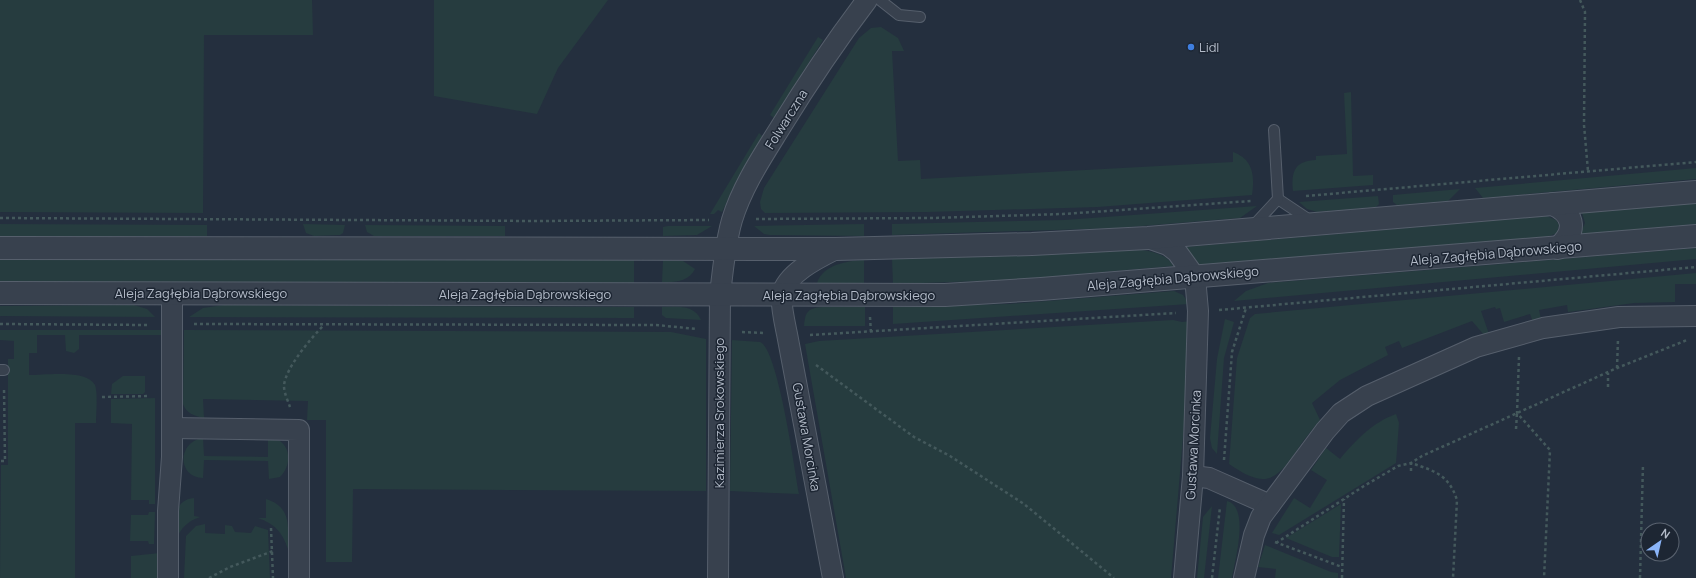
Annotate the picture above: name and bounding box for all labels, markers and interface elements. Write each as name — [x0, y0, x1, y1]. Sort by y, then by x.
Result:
place label: Lidl — [1199, 38, 1219, 56]
marker: Lidl — [1186, 42, 1196, 52]
street label: Folwarczna — [760, 86, 812, 152]
street label: Aleja Zagłębia Dąbrowskiego — [1409, 237, 1583, 269]
street label: Aleja Zagłębia Dąbrowskiego — [1086, 262, 1260, 294]
street label: Aleja Zagłębia Dąbrowskiego — [115, 284, 287, 302]
street label: Aleja Zagłębia Dąbrowskiego — [439, 285, 611, 303]
street label: Aleja Zagłębia Dąbrowskiego — [763, 286, 935, 304]
street label: Kazimierza Srokowskiego — [710, 337, 728, 488]
street label: Gustawa Morcinka — [789, 381, 825, 493]
street label: Gustawa Morcinka — [1181, 390, 1205, 500]
north arrow — [1640, 522, 1680, 562]
text: N — [1658, 525, 1673, 542]

